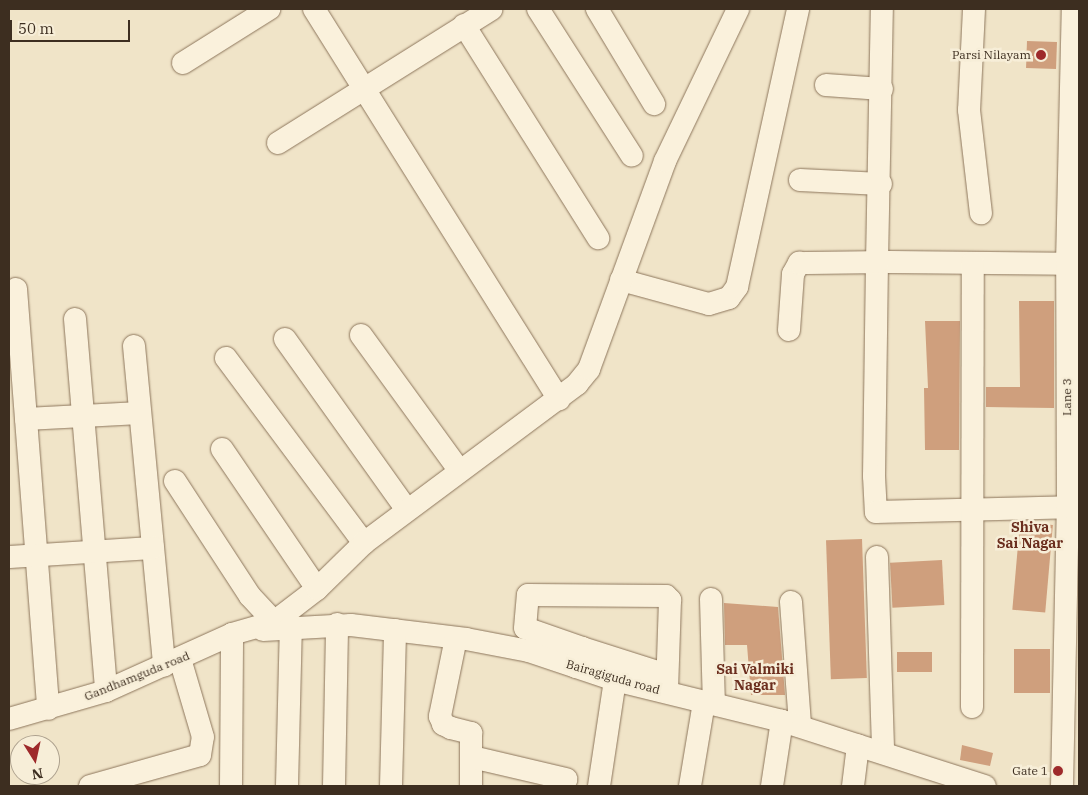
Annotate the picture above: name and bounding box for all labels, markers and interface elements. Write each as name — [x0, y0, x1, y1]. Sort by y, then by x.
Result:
scale bar — [12, 10, 132, 42]
text: 50 m — [18, 19, 54, 38]
place label: Parsi Nilayam — [952, 48, 1031, 62]
marker: Parsi Nilayam — [1035, 49, 1047, 61]
street label: Lane 3 — [1060, 378, 1074, 416]
district label: Shiva Sai Nagar — [997, 519, 1063, 552]
street label: Gandhamguda road — [82, 648, 192, 704]
street label: Bairagiguda road — [564, 657, 662, 697]
district label: Sai Valmiki Nagar — [716, 661, 794, 694]
north arrow — [10, 735, 60, 785]
text: N — [30, 764, 44, 784]
place label: Gate 1 — [1012, 764, 1048, 778]
marker: Gate 1 — [1052, 765, 1064, 777]

